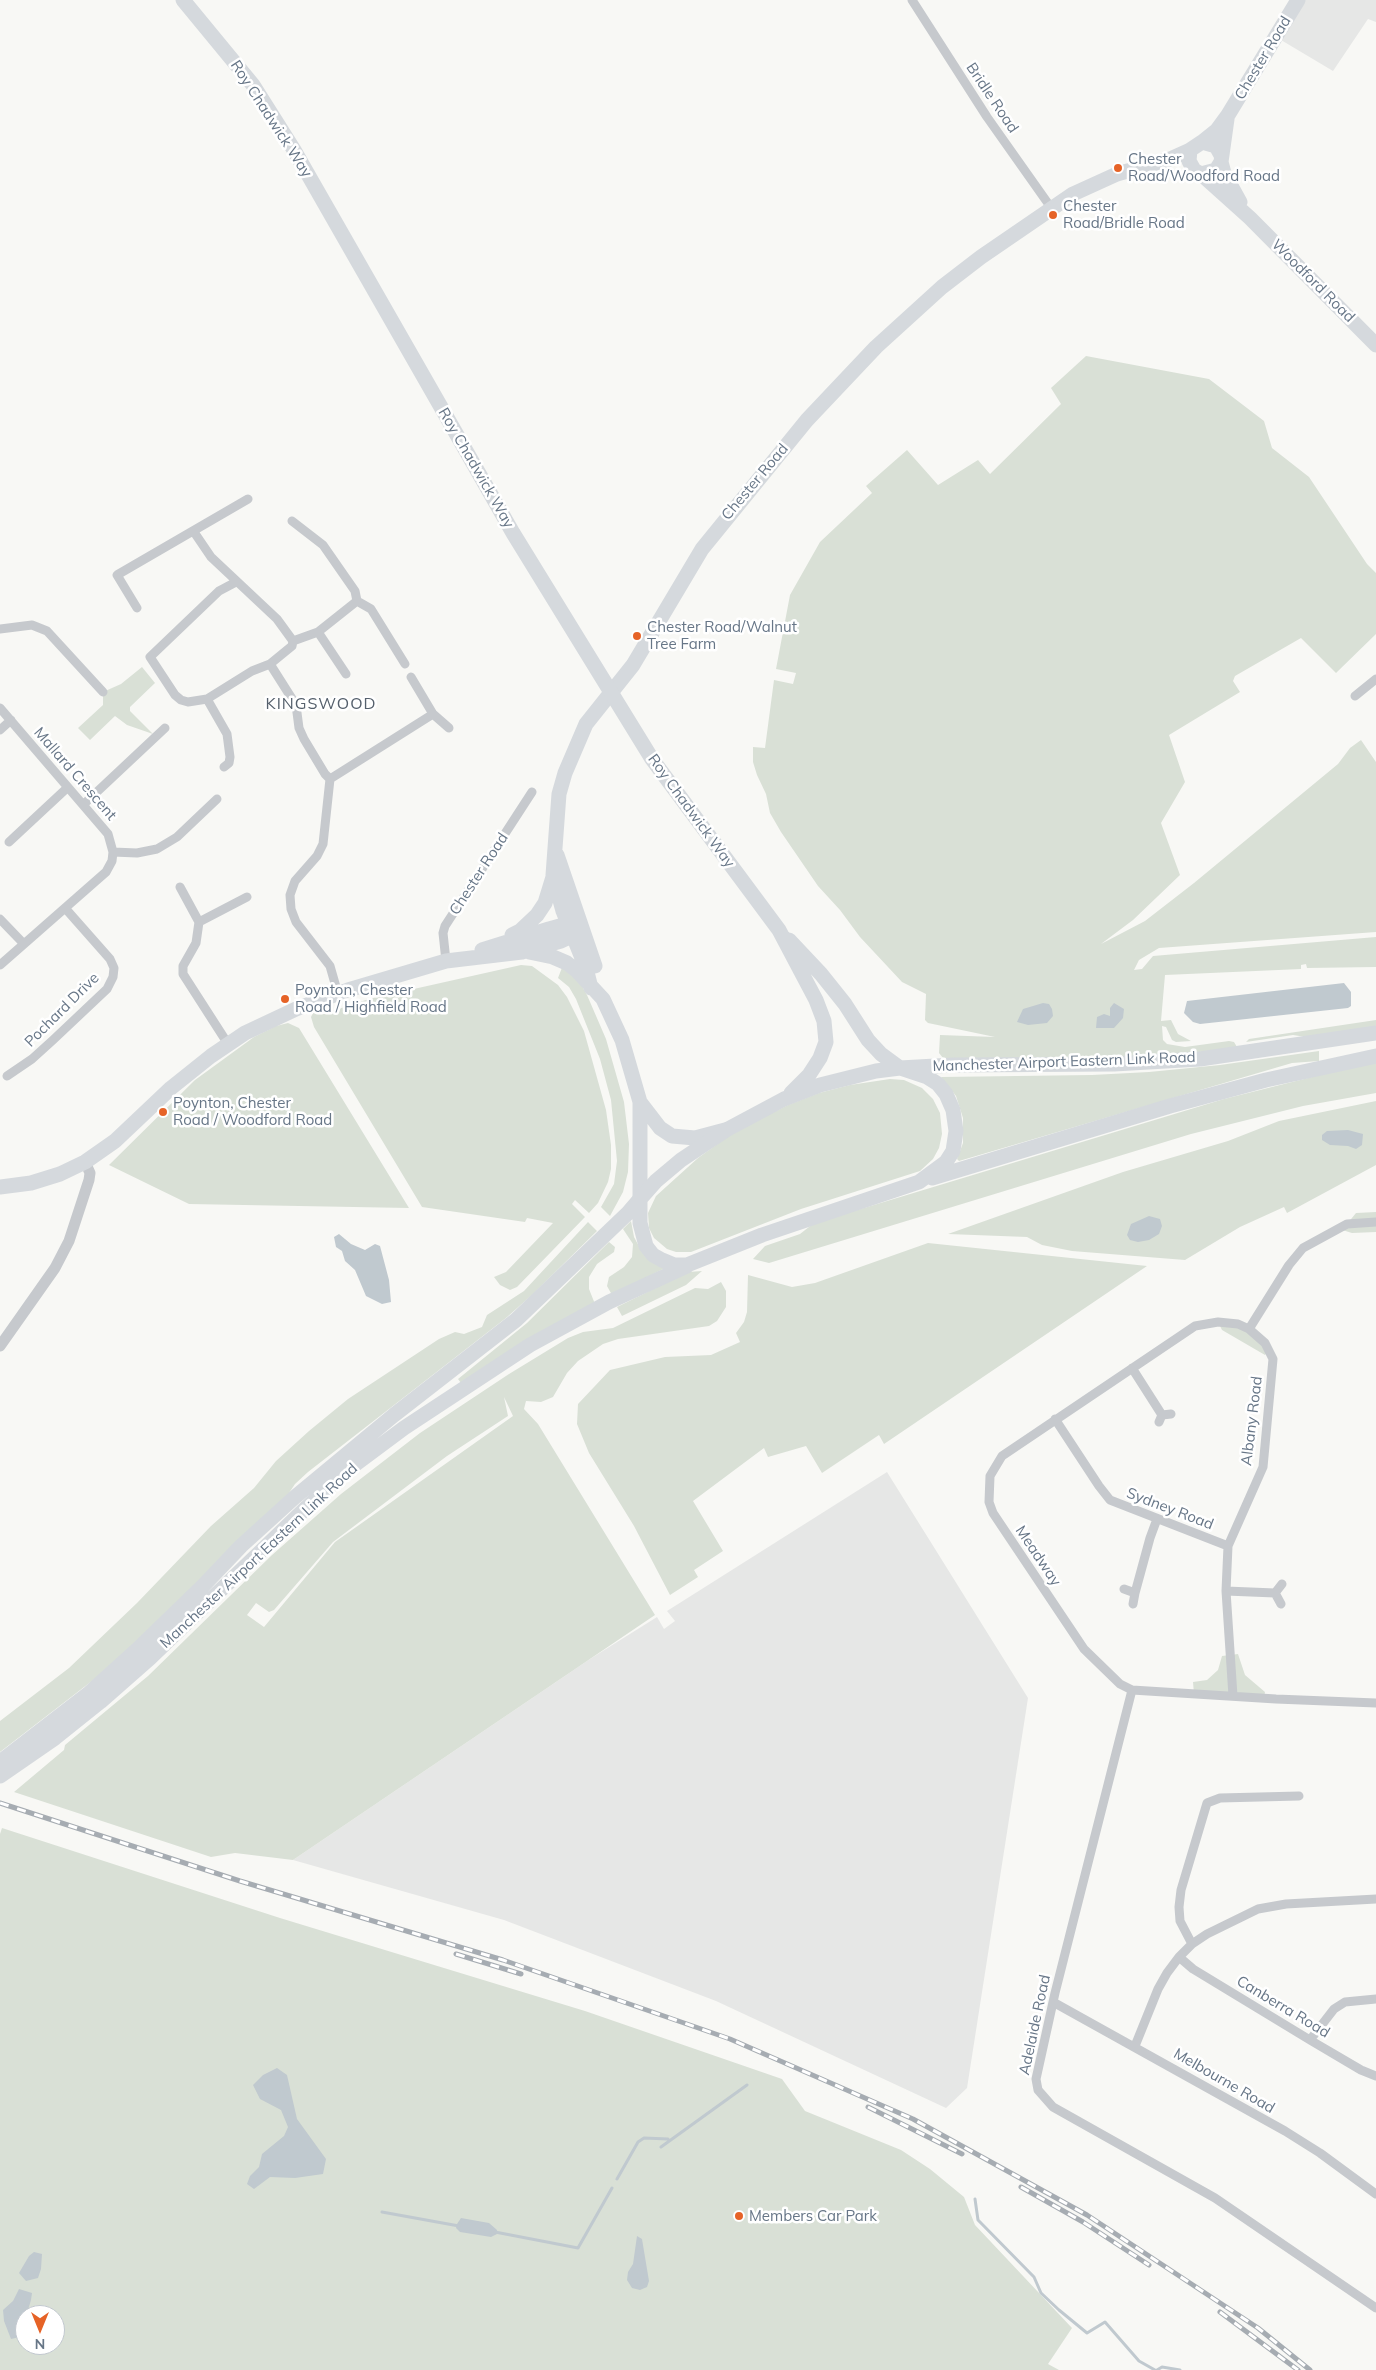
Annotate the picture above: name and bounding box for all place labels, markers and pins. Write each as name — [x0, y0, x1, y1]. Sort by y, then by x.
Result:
place label: Chester Road/Woodford Road — [1128, 150, 1280, 185]
marker: Chester Road/Woodford Road — [1112, 162, 1124, 174]
place label: Chester Road/Bridle Road — [1063, 197, 1185, 232]
marker: Chester Road/Bridle Road — [1047, 209, 1059, 221]
place label: Chester Road/Walnut Tree Farm — [647, 618, 797, 653]
marker: Chester Road/Walnut Tree Farm — [631, 630, 643, 642]
place label: Poynton, Chester Road / Highfield Road — [295, 981, 447, 1016]
marker: Poynton, Chester Road / Highfield Road — [279, 993, 291, 1005]
place label: Poynton, Chester Road / Woodford Road — [173, 1094, 332, 1129]
marker: Poynton, Chester Road / Woodford Road — [157, 1106, 169, 1118]
place label: Members Car Park — [749, 2207, 877, 2225]
marker: Members Car Park — [733, 2210, 745, 2222]

